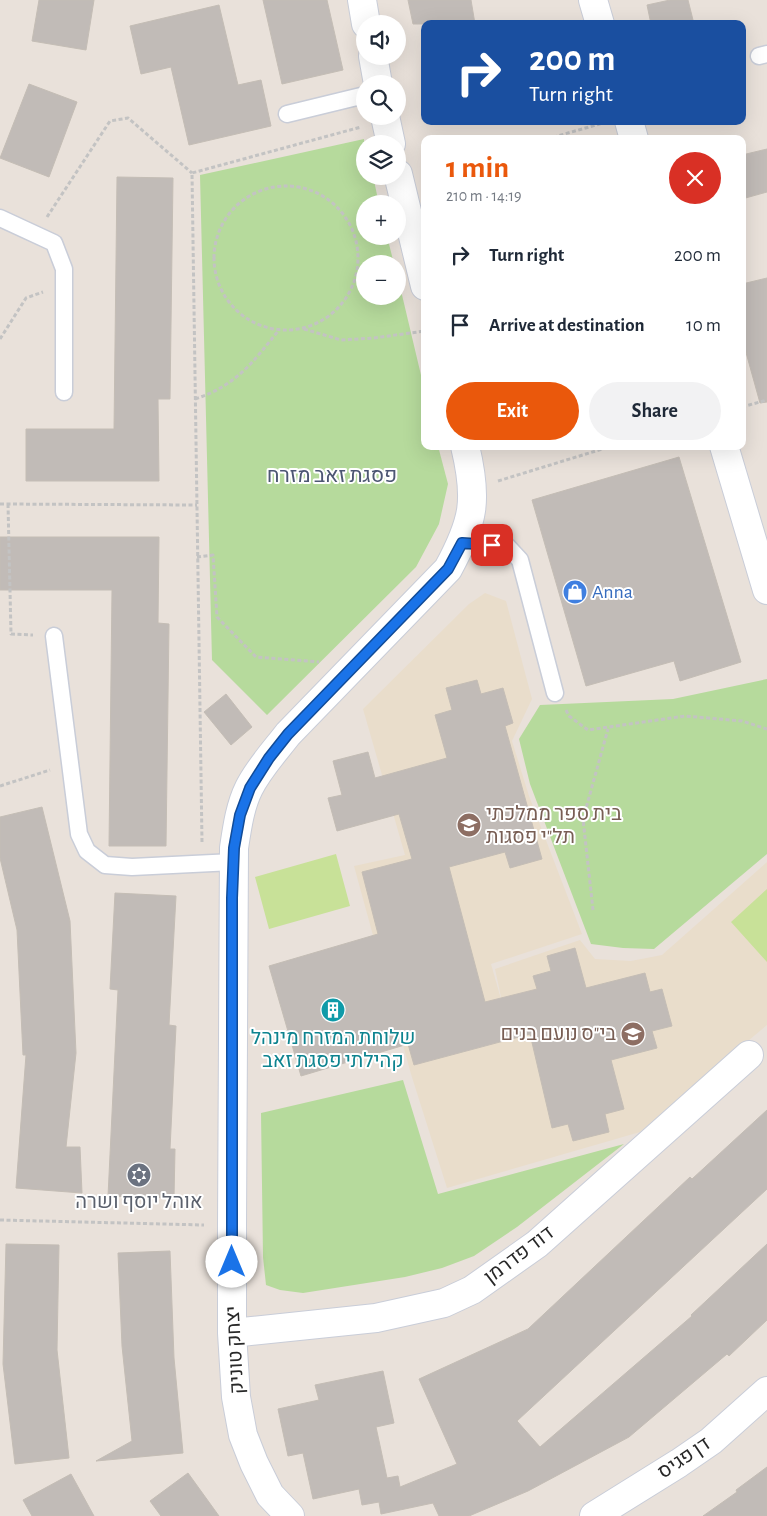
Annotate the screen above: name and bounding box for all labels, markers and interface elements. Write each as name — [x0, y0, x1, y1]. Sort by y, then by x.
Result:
map controls — [356, 15, 406, 305]
button: sound — [356, 15, 406, 65]
icon: right — [446, 40, 511, 105]
text: 200 m — [529, 42, 616, 77]
button: search — [356, 75, 406, 125]
text: Turn right — [529, 83, 613, 105]
button: layers — [356, 135, 406, 185]
button: close — [669, 152, 721, 204]
text: 1 min — [446, 153, 509, 183]
text: 210 m · 14:19 — [446, 188, 522, 204]
button: + — [356, 195, 406, 245]
icon: right — [446, 241, 474, 269]
text: Turn right — [489, 246, 564, 265]
text: 200 m — [674, 246, 721, 265]
button: − — [356, 255, 406, 305]
icon: arrive — [446, 311, 474, 339]
text: Arrive at destination — [489, 316, 645, 335]
text: 10 m — [686, 316, 721, 335]
button: Exit — [446, 382, 579, 440]
button: Share — [589, 382, 721, 440]
district label: פסגת זאב מזרח — [267, 465, 397, 486]
pin — [471, 524, 513, 566]
icon: arrive — [478, 531, 506, 559]
shop icon: Anna — [562, 579, 588, 605]
place label: Anna — [592, 582, 633, 602]
place label: בית ספר ממלכתי תל"י פסגות — [486, 804, 622, 847]
school or university icon: בית ספר ממלכתי תל"י פסגות — [456, 812, 482, 838]
building icon: שלוחת המזרח מינהל קהילתי פסגת זאב — [320, 997, 346, 1023]
school or university icon: בי"ס נועם בנים — [620, 1021, 646, 1047]
place label: בי"ס נועם בנים — [501, 1024, 616, 1044]
place label: שלוחת המזרח מינהל קהילתי פסגת זאב — [251, 1028, 415, 1071]
synagogue icon: אוהל יוסף ושרה — [126, 1162, 152, 1188]
place label: אוהל יוסף ושרה — [75, 1192, 203, 1212]
street label: דוד פדרמן — [481, 1223, 557, 1287]
position arrow — [205, 1235, 257, 1287]
street label: יצחק טוניק — [223, 1305, 247, 1395]
street label: דן פגיס — [654, 1433, 714, 1483]

